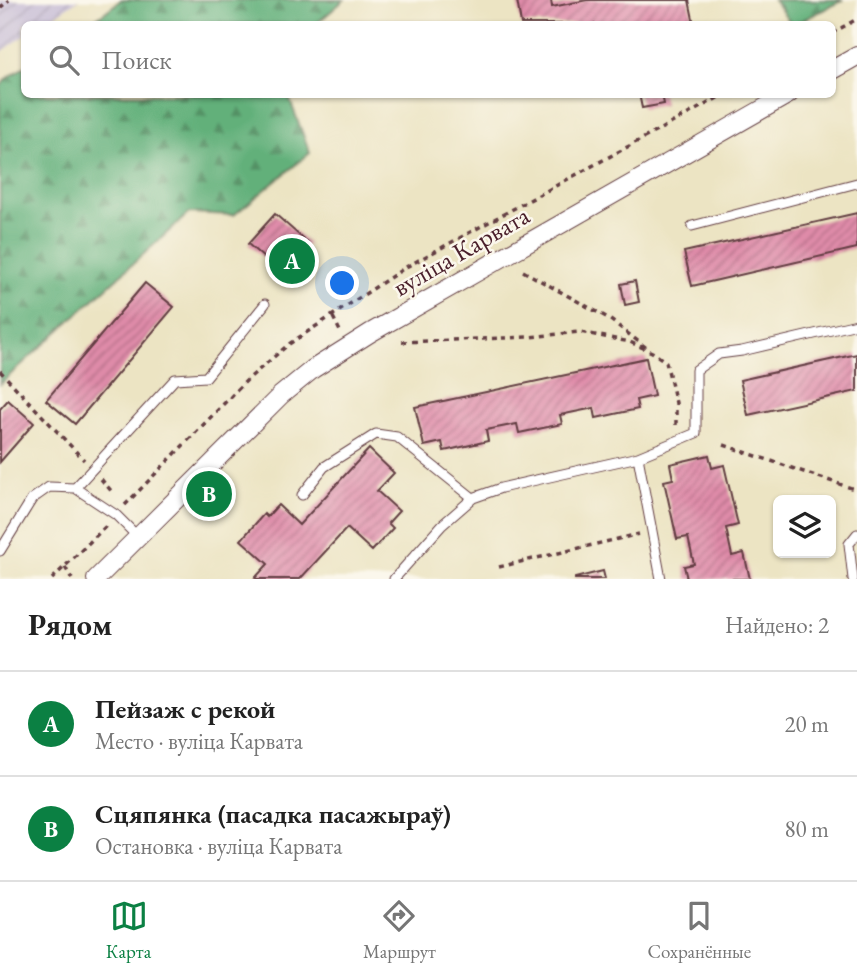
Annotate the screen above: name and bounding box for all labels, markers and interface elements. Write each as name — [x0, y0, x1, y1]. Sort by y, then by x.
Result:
search box — [21, 21, 836, 98]
icon: search — [45, 41, 83, 79]
text: Поиск — [101, 43, 172, 77]
street label: вуліца Карвата — [386, 198, 536, 304]
pin: A — [269, 235, 315, 287]
your location — [325, 266, 359, 300]
pin: B — [186, 468, 232, 520]
map controls — [773, 495, 836, 558]
button: layers — [773, 495, 836, 558]
text: Рядом — [28, 605, 112, 644]
text: Найдено: 2 — [725, 610, 829, 640]
text: Пейзаж с рекой — [95, 692, 275, 726]
text: A — [43, 709, 59, 739]
text: 20 m — [784, 709, 829, 739]
text: Место · вуліца Карвата — [95, 726, 303, 756]
text: Сцяпянка (пасадка пасажыраў) — [95, 797, 451, 831]
text: B — [44, 814, 58, 844]
text: 80 m — [784, 814, 829, 844]
text: Остановка · вуліца Карвата — [95, 831, 342, 861]
tab: Карта — [106, 897, 151, 964]
tab: Маршрут — [363, 897, 436, 964]
tab: Сохранённые — [648, 897, 751, 964]

